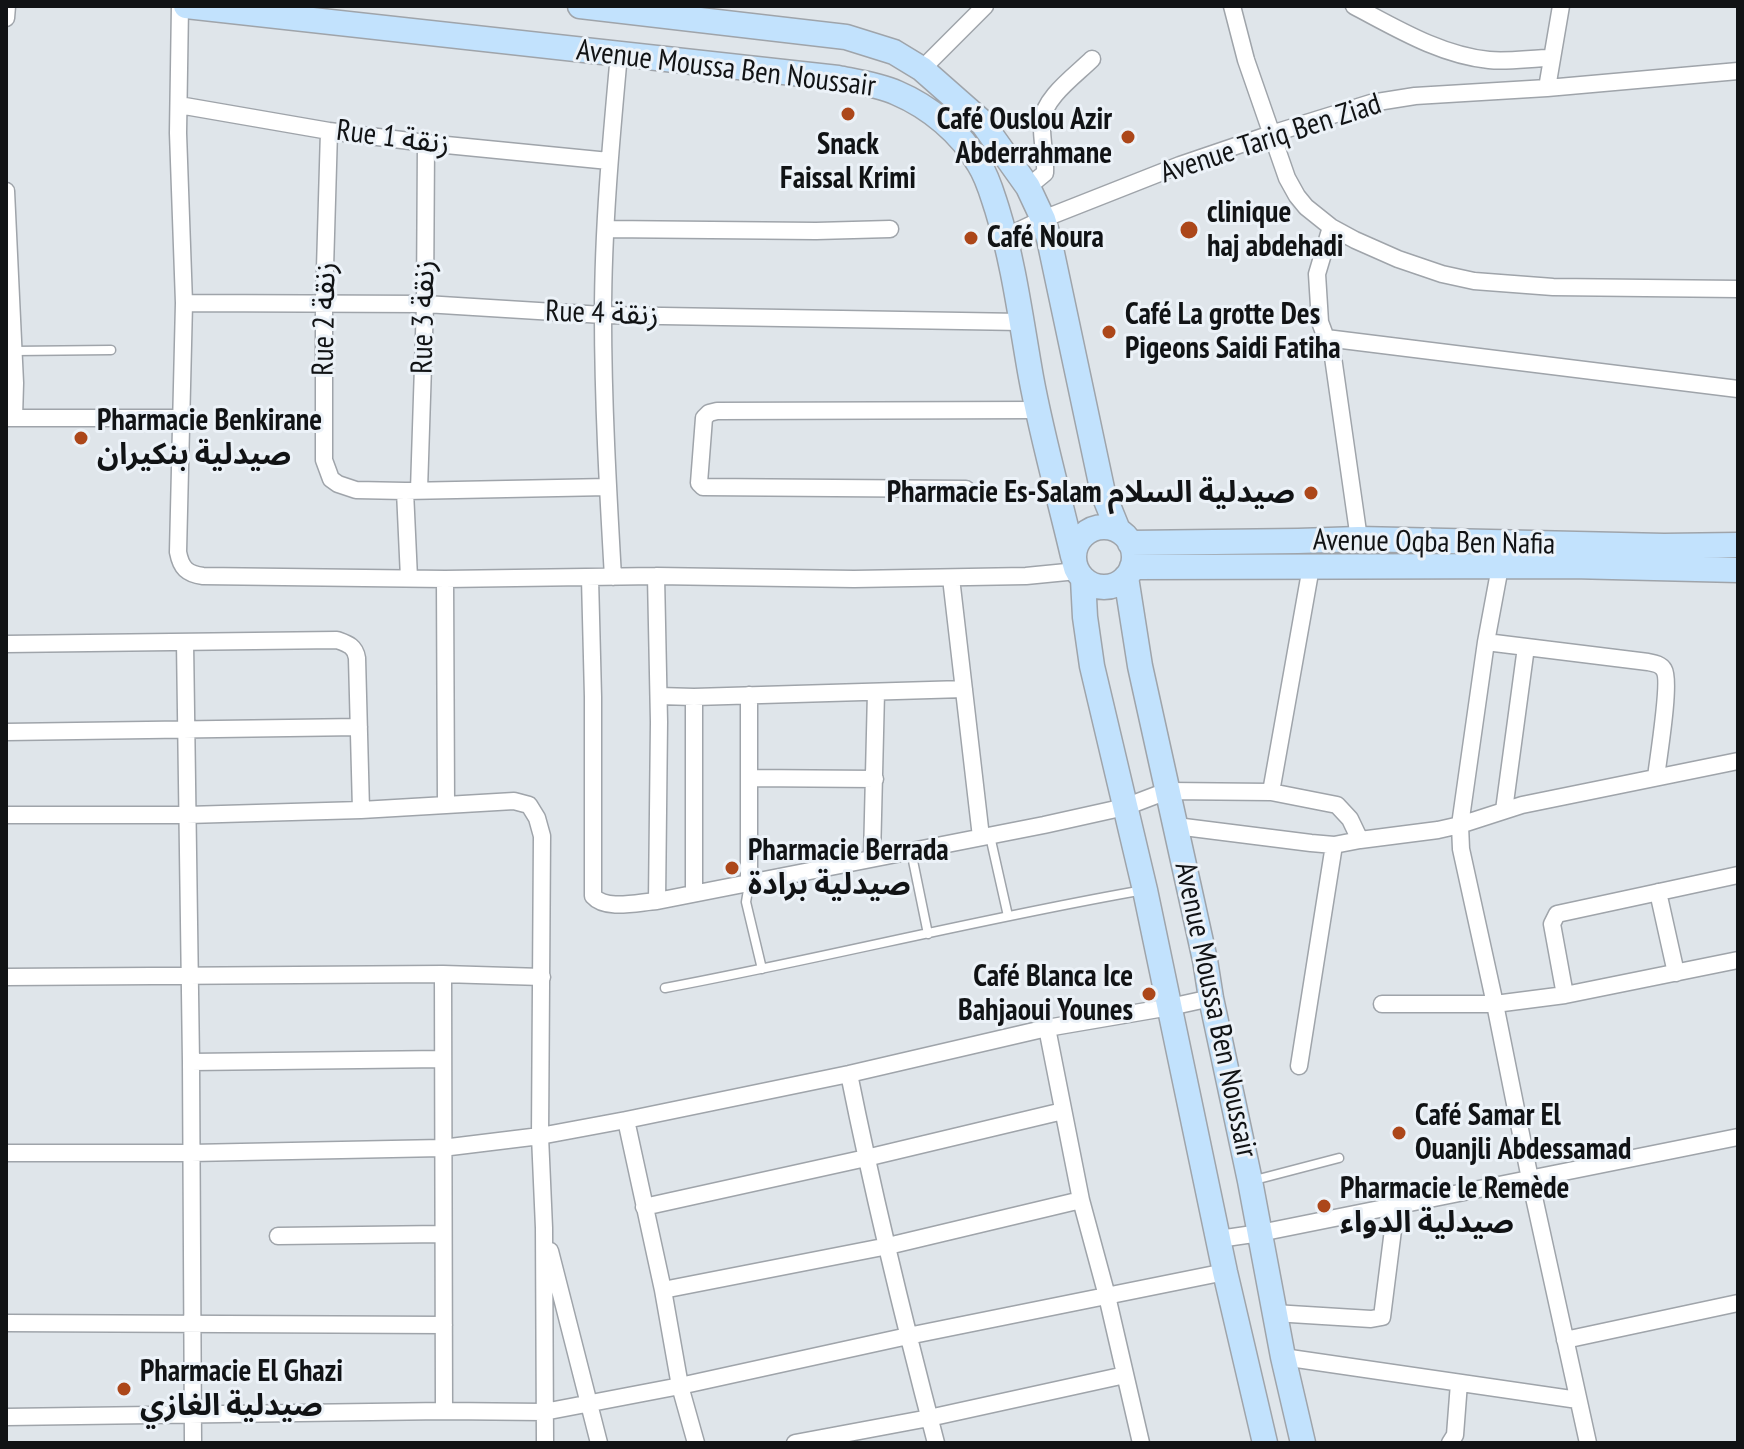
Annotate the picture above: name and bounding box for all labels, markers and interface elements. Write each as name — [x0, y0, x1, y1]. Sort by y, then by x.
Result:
street label: Avenue Moussa Ben Noussair — [574, 33, 878, 105]
street label: Avenue Tariq Ben Ziad — [1156, 86, 1386, 192]
place label: Café Ouslou Azir Abderrahmane — [937, 102, 1112, 172]
marker: Snack Faissal Krimi — [839, 105, 857, 123]
street label: Rue 1 زنقة — [334, 113, 452, 163]
place label: Snack Faissal Krimi — [780, 127, 916, 198]
marker: Café Ouslou Azir Abderrahmane — [1119, 128, 1137, 146]
place label: clinique haj abdehadi — [1207, 195, 1344, 266]
marker: clinique haj abdehadi — [1178, 219, 1200, 241]
place label: Café Noura — [987, 220, 1104, 256]
marker: Café Noura — [962, 229, 980, 247]
street label: Rue 3 زنقة — [405, 260, 443, 374]
street label: Rue 2 زنقة — [306, 262, 344, 376]
street label: Rue 4 زنقة — [545, 294, 659, 334]
place label: Café La grotte Des Pigeons Saidi Fatiha — [1125, 297, 1341, 368]
marker: Café La grotte Des Pigeons Saidi Fatiha — [1100, 323, 1118, 341]
place label: Pharmacie Benkirane صيدلية بنكيران — [97, 403, 322, 474]
marker: Pharmacie Benkirane صيدلية بنكيران — [72, 429, 90, 447]
place label: Pharmacie Es-Salam صيدلية السلام — [887, 475, 1295, 511]
marker: Pharmacie Es-Salam صيدلية السلام — [1302, 484, 1320, 502]
street label: Avenue Oqba Ben Nafia — [1313, 523, 1555, 563]
place label: Pharmacie Berrada صيدلية برادة — [748, 833, 949, 904]
marker: Pharmacie Berrada صيدلية برادة — [723, 859, 741, 877]
street label: Avenue Moussa Ben Noussair — [1166, 859, 1264, 1161]
place label: Café Blanca Ice Bahjaoui Younes — [958, 959, 1133, 1030]
marker: Café Blanca Ice Bahjaoui Younes — [1140, 985, 1158, 1003]
place label: Café Samar El Ouanjli Abdessamad — [1415, 1098, 1631, 1168]
marker: Café Samar El Ouanjli Abdessamad — [1390, 1124, 1408, 1142]
place label: Pharmacie le Remède صيدلية الدواء — [1340, 1171, 1569, 1242]
marker: Pharmacie le Remède صيدلية الدواء — [1315, 1197, 1333, 1215]
place label: Pharmacie El Ghazi صيدلية الغازي — [140, 1354, 343, 1424]
marker: Pharmacie El Ghazi صيدلية الغازي — [115, 1380, 133, 1398]

